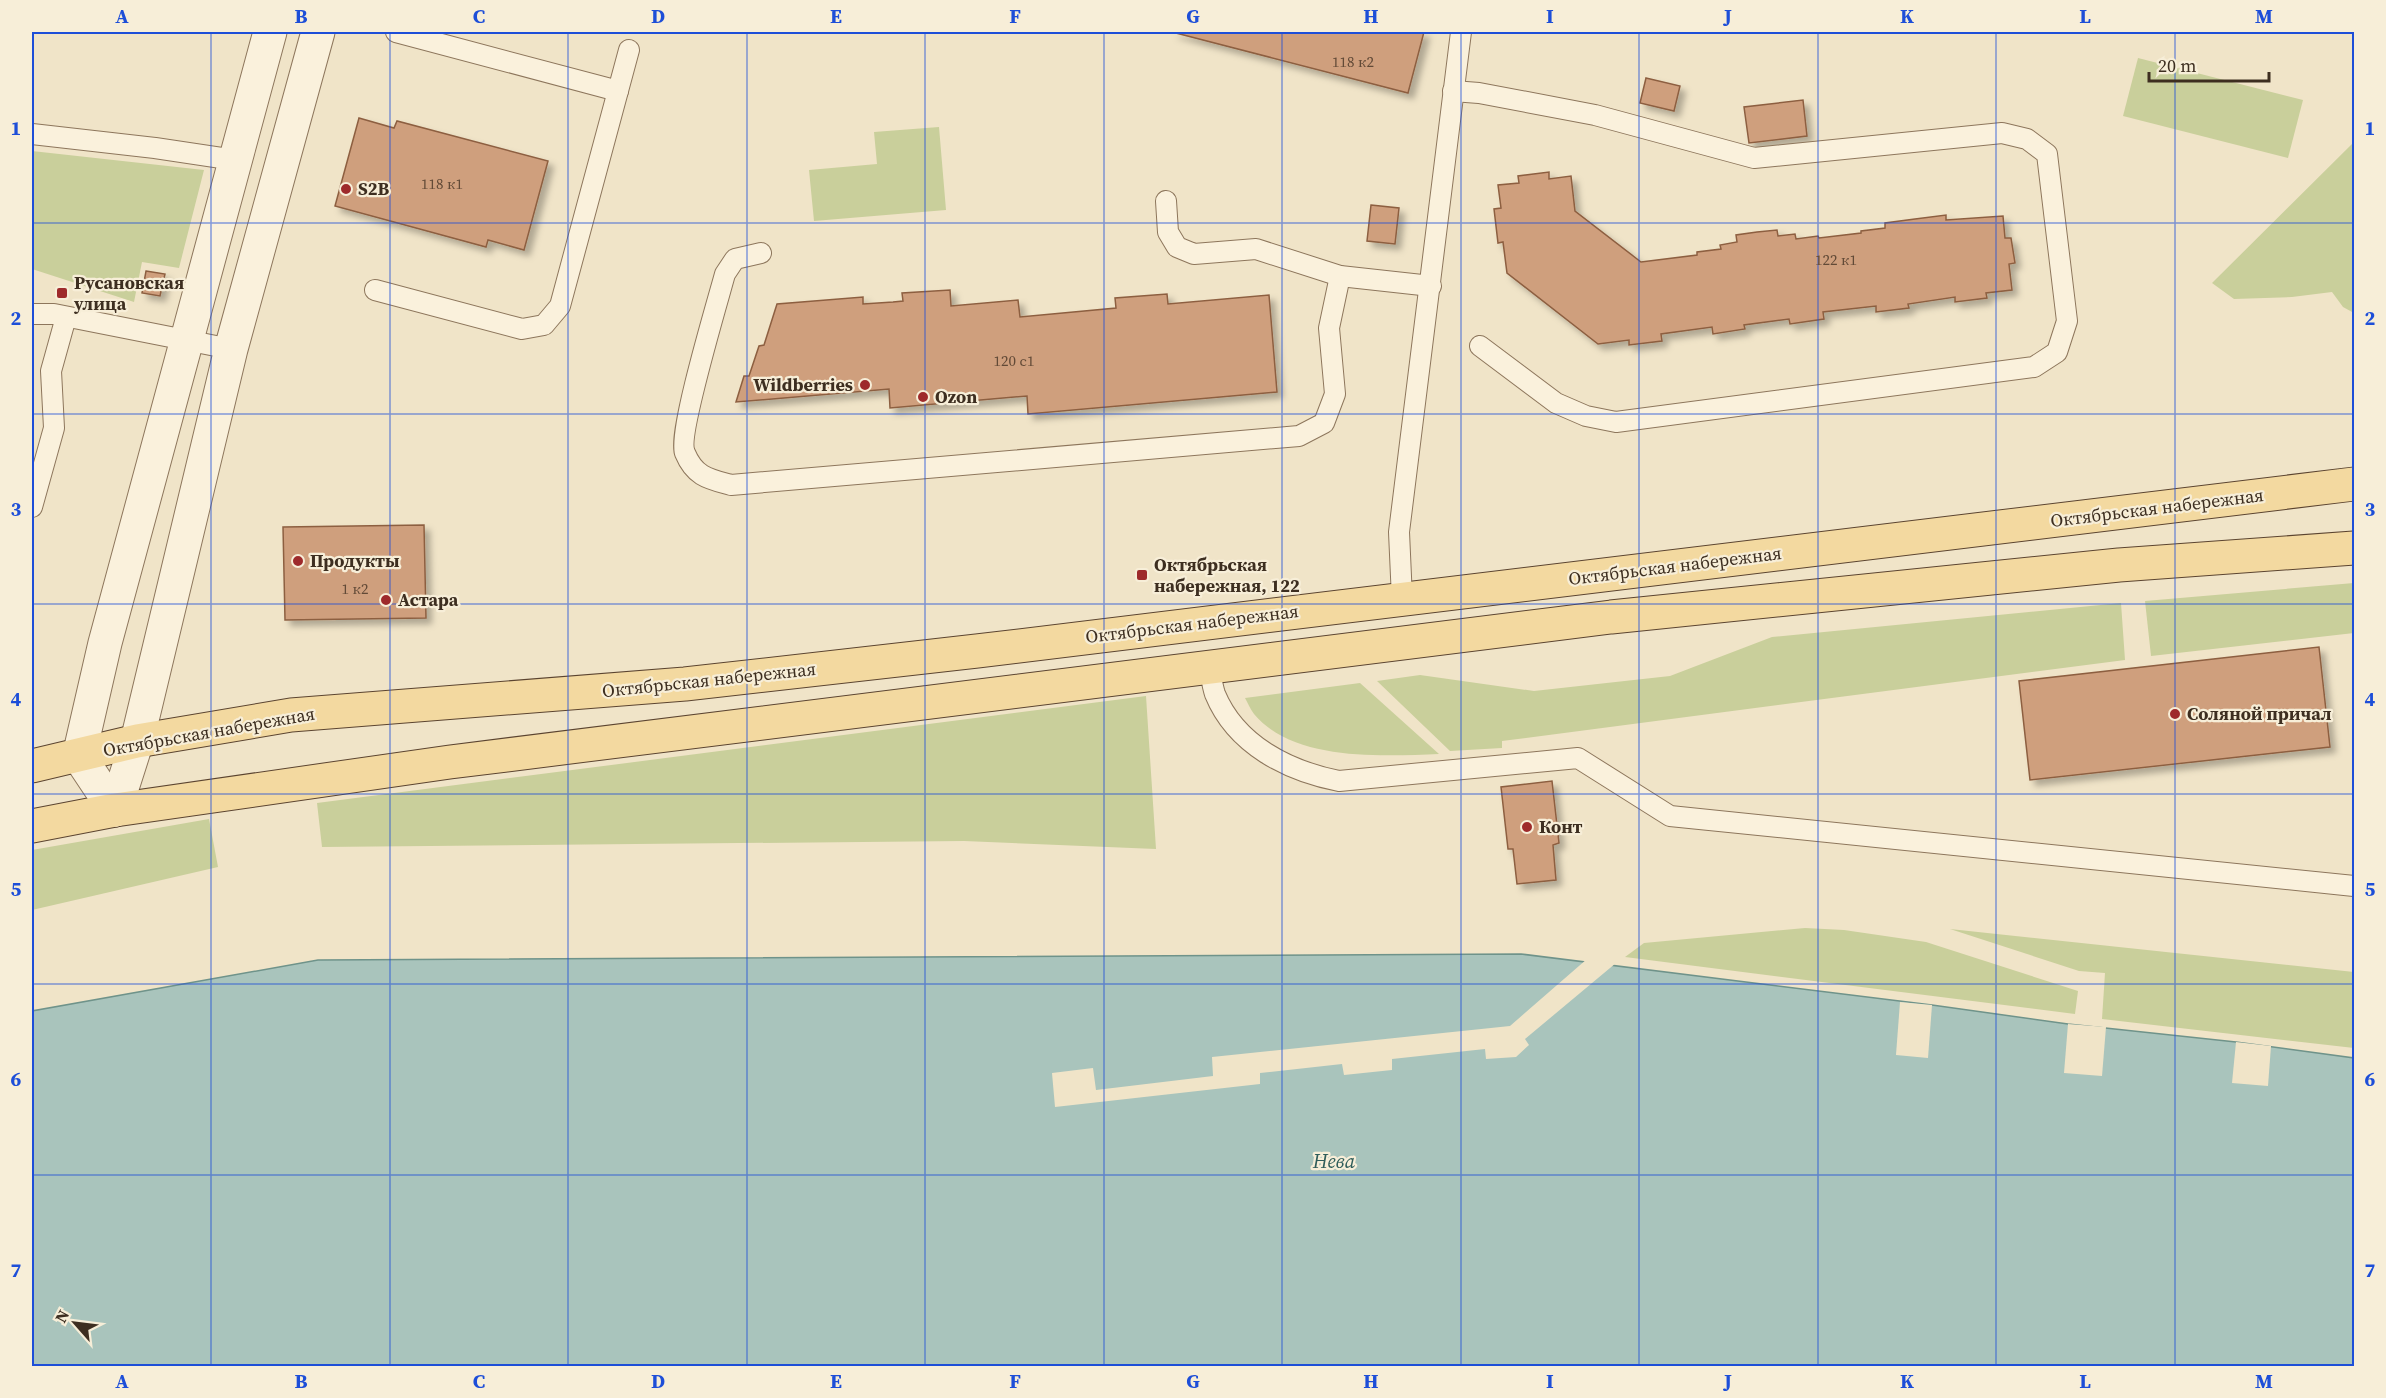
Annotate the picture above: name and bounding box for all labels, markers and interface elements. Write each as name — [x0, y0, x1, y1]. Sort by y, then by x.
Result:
text: A — [115, 2, 129, 30]
text: B — [294, 2, 308, 30]
text: C — [473, 2, 485, 30]
text: D — [651, 2, 665, 30]
text: E — [830, 2, 842, 30]
text: F — [1009, 2, 1021, 30]
text: G — [1186, 2, 1200, 30]
text: H — [1363, 2, 1379, 30]
text: I — [1546, 2, 1554, 30]
text: J — [1722, 2, 1732, 30]
text: K — [1900, 2, 1914, 30]
text: L — [2079, 2, 2091, 30]
text: M — [2255, 2, 2273, 30]
scale bar — [2149, 45, 2269, 83]
house number: 118 к2 — [1332, 51, 1374, 72]
text: 20 m — [2158, 53, 2196, 78]
text: 1 — [11, 114, 21, 142]
text: 1 — [2365, 114, 2375, 142]
house number: 118 к1 — [421, 173, 463, 194]
place label: S2B — [358, 176, 389, 201]
marker: S2B — [339, 182, 353, 196]
house number: 122 к1 — [1815, 249, 1857, 270]
place label: Русановская улица — [73, 270, 184, 316]
marker: Русановская улица — [55, 286, 69, 300]
text: 2 — [11, 304, 22, 332]
text: 2 — [2365, 304, 2376, 332]
house number: 120 с1 — [994, 350, 1034, 371]
place label: Wildberries — [753, 372, 853, 397]
marker: Wildberries — [858, 378, 872, 392]
place label: Ozon — [935, 384, 977, 409]
marker: Ozon — [916, 390, 930, 404]
street label: Октябрьская набережная — [2049, 482, 2265, 533]
text: 3 — [11, 495, 22, 523]
text: 3 — [2365, 495, 2376, 523]
street label: Октябрьская набережная — [1567, 540, 1783, 591]
place label: Продукты — [310, 548, 400, 573]
place label: Октябрьская набережная, 122 — [1154, 552, 1300, 598]
marker: Продукты — [291, 554, 305, 568]
marker: Октябрьская набережная, 122 — [1135, 568, 1149, 582]
house number: 1 к2 — [342, 578, 368, 599]
place label: Астара — [398, 587, 459, 612]
marker: Астара — [379, 593, 393, 607]
street label: Октябрьская набережная — [1084, 598, 1300, 649]
street label: Октябрьская набережная — [601, 656, 817, 703]
text: 4 — [11, 685, 22, 713]
text: 4 — [2365, 685, 2376, 713]
street label: Октябрьская набережная — [101, 701, 317, 762]
place label: Соляной причал — [2187, 701, 2332, 726]
marker: Соляной причал — [2168, 707, 2182, 721]
place label: Конт — [1539, 814, 1583, 839]
marker: Конт — [1520, 820, 1534, 834]
text: 5 — [11, 875, 22, 903]
text: 5 — [2365, 875, 2376, 903]
text: 6 — [11, 1065, 22, 1093]
text: 6 — [2365, 1065, 2376, 1093]
water label: Нева — [1312, 1147, 1356, 1175]
text: 7 — [11, 1256, 22, 1284]
text: 7 — [2365, 1256, 2376, 1284]
north arrow — [45, 1293, 105, 1353]
text: N — [49, 1305, 74, 1326]
text: A — [115, 1367, 129, 1395]
text: B — [294, 1367, 308, 1395]
text: C — [473, 1367, 485, 1395]
text: D — [651, 1367, 665, 1395]
text: E — [830, 1367, 842, 1395]
text: F — [1009, 1367, 1021, 1395]
text: G — [1186, 1367, 1200, 1395]
text: H — [1363, 1367, 1379, 1395]
text: I — [1546, 1367, 1554, 1395]
text: J — [1722, 1367, 1732, 1395]
text: K — [1900, 1367, 1914, 1395]
text: L — [2079, 1367, 2091, 1395]
text: M — [2255, 1367, 2273, 1395]

